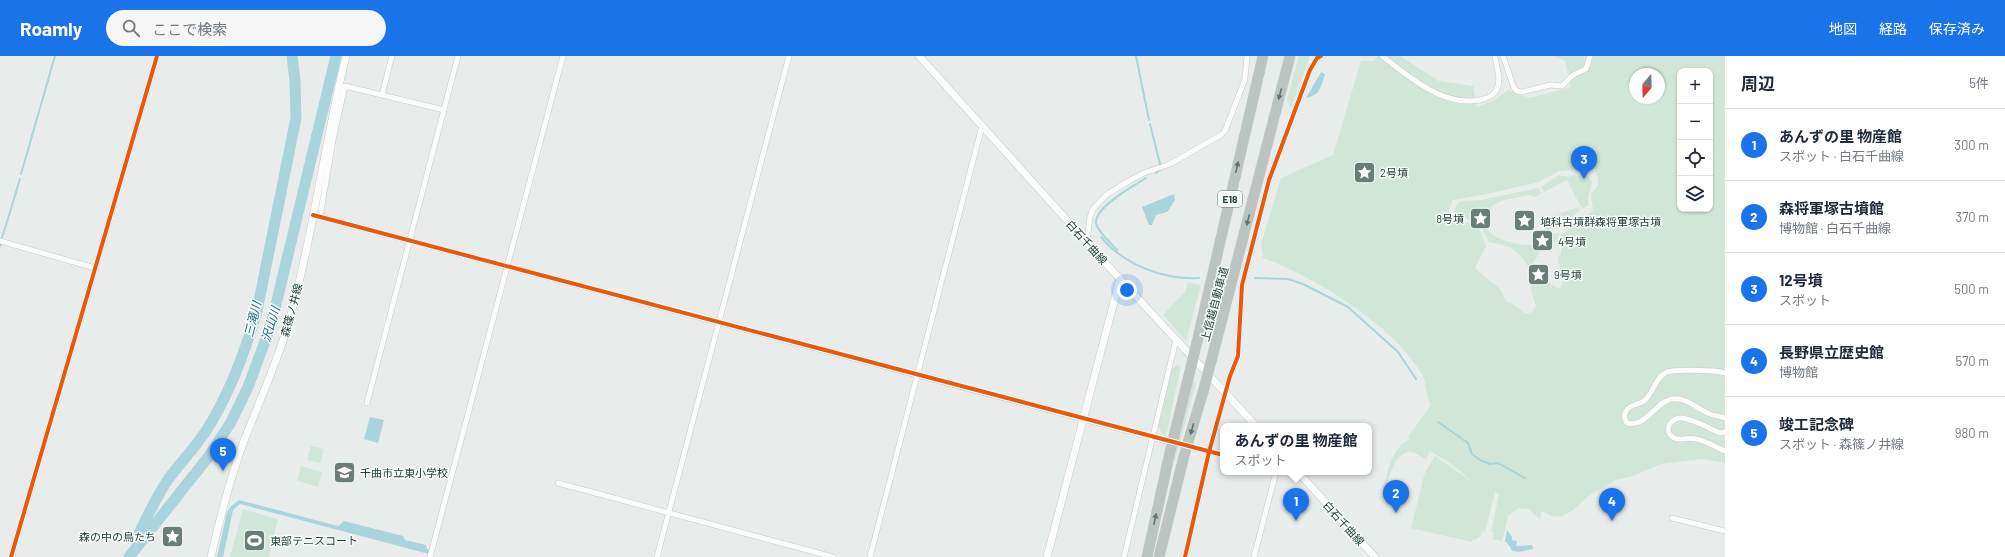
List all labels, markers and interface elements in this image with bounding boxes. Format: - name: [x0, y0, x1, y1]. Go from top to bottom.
- search box: [106, 10, 386, 46]
- text: Roamly: [20, 17, 82, 40]
- icon: search: [120, 17, 142, 39]
- text: ここで検索: [152, 20, 227, 38]
- text: 地図: [1829, 20, 1857, 37]
- text: 経路: [1879, 20, 1907, 37]
- text: 保存済み: [1929, 20, 1985, 37]
- north arrow: [1629, 68, 1665, 104]
- map controls: [1677, 68, 1713, 212]
- button: +: [1677, 68, 1713, 104]
- text: 周辺: [1741, 73, 1775, 93]
- text: 5件: [1969, 75, 1989, 91]
- one-way arrow: [1277, 88, 1283, 100]
- button: −: [1677, 104, 1713, 140]
- text: あんずの里 物産館: [1779, 127, 1902, 145]
- text: 1: [1752, 137, 1756, 153]
- text: 300 m: [1954, 137, 1989, 153]
- button: locate: [1677, 140, 1713, 176]
- pin: 3: [1571, 146, 1597, 179]
- text: スポット · 白石千曲線: [1779, 148, 1904, 164]
- place icon: 2号墳: [1351, 159, 1377, 185]
- one-way arrow: [1235, 161, 1241, 173]
- place label: 2号墳: [1380, 166, 1408, 179]
- button: layers: [1677, 176, 1713, 212]
- road number: E18: [1218, 191, 1242, 207]
- text: 森将軍塚古墳館: [1779, 199, 1884, 217]
- place icon: 8号墳: [1467, 205, 1493, 231]
- place icon: 埴科古墳群森将軍塚古墳: [1511, 208, 1537, 234]
- text: 2: [1750, 209, 1758, 225]
- text: 370 m: [1955, 209, 1989, 225]
- place label: 8号墳: [1436, 212, 1464, 225]
- one-way arrow: [1245, 214, 1251, 226]
- place label: 埴科古墳群森将軍塚古墳: [1540, 215, 1661, 228]
- street label: 白石千曲線: [1064, 217, 1110, 267]
- text: 博物館 · 白石千曲線: [1779, 220, 1891, 236]
- place icon: 4号墳: [1530, 228, 1556, 254]
- place label: 4号墳: [1558, 235, 1586, 248]
- place icon: 9号墳: [1525, 261, 1551, 287]
- street label: 上信越自動車道: [1198, 265, 1230, 343]
- place label: 9号墳: [1554, 268, 1582, 281]
- text: 12号墳: [1779, 271, 1823, 289]
- your location: [1117, 280, 1137, 300]
- text: 3: [1750, 281, 1758, 297]
- text: 500 m: [1954, 281, 1989, 297]
- street label: 森篠ノ井線: [278, 282, 304, 338]
- text: スポット: [1779, 292, 1831, 308]
- water label: 三滝川: [241, 298, 264, 338]
- water label: 沢山川: [258, 303, 283, 343]
- text: 長野県立歴史館: [1779, 343, 1884, 361]
- text: 4: [1750, 353, 1758, 369]
- text: 570 m: [1955, 353, 1989, 369]
- text: 博物館: [1779, 364, 1818, 380]
- text: 竣工記念碑: [1779, 415, 1854, 433]
- one-way arrow: [1189, 423, 1195, 435]
- popup: [1220, 423, 1372, 475]
- text: 5: [1750, 425, 1758, 441]
- text: 980 m: [1955, 425, 1989, 441]
- text: あんずの里 物産館: [1234, 431, 1358, 449]
- text: スポット · 森篠ノ井線: [1779, 436, 1904, 452]
- pin: 5: [210, 438, 236, 471]
- text: スポット: [1234, 452, 1287, 468]
- school or university icon: 千曲市立東小学校: [332, 459, 358, 485]
- place label: 千曲市立東小学校: [360, 466, 448, 479]
- pin: 2: [1383, 480, 1409, 513]
- pin: 1: [1283, 488, 1309, 521]
- pin: 4: [1599, 488, 1625, 521]
- street label: 白石千曲線: [1321, 498, 1367, 548]
- one-way arrow: [1153, 513, 1159, 525]
- place icon: 森の中の鳥たち: [159, 523, 185, 549]
- sports icon: 東部テニスコート: [241, 527, 267, 553]
- place label: 森の中の鳥たち: [79, 530, 156, 543]
- place label: 東部テニスコート: [270, 534, 358, 547]

